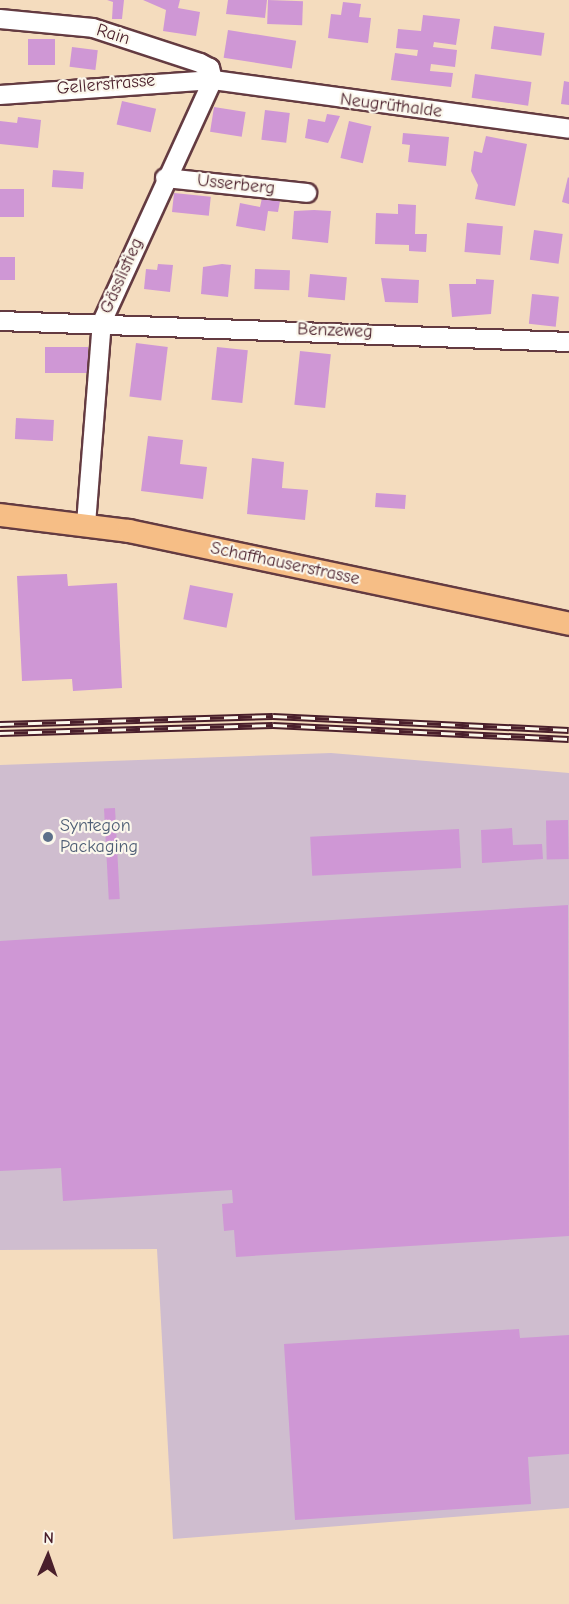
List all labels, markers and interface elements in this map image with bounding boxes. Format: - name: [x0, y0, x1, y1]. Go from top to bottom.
- street label: Rain: [94, 20, 132, 50]
- street label: Gellerstrasse: [56, 70, 156, 100]
- street label: Neugrüthalde: [339, 89, 443, 123]
- street label: Usserberg: [196, 170, 276, 200]
- street label: Gässlistieg: [96, 235, 148, 317]
- street label: Benzeweg: [297, 319, 373, 343]
- street label: Schaffhauserstrasse: [208, 538, 362, 590]
- place label: Syntegon Packaging: [60, 816, 138, 858]
- marker: Syntegon Packaging: [41, 830, 55, 844]
- north arrow: [18, 1526, 78, 1586]
- text: N: [43, 1529, 54, 1547]

